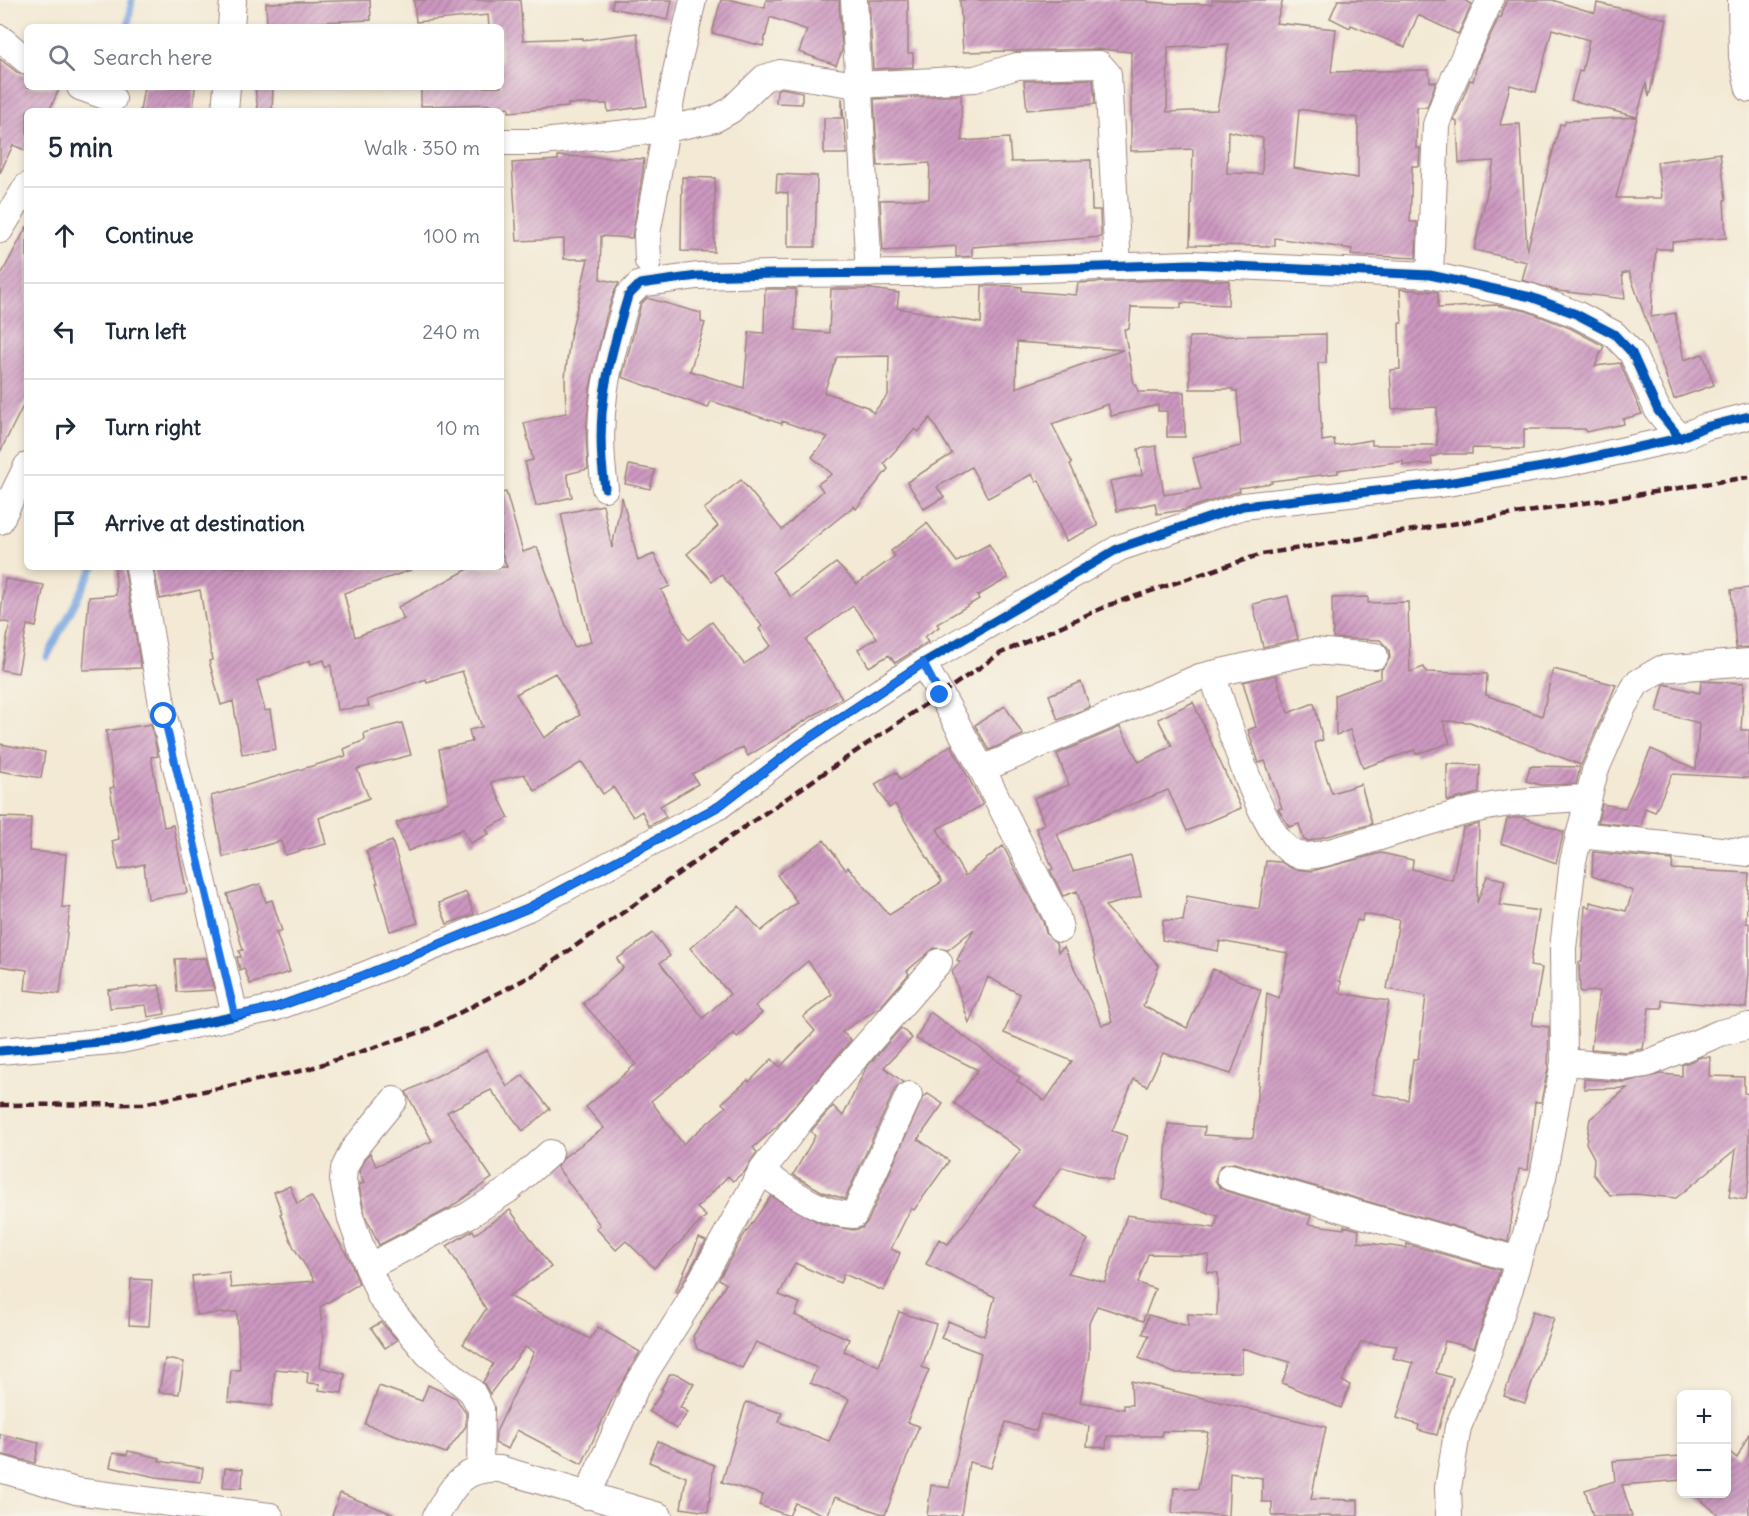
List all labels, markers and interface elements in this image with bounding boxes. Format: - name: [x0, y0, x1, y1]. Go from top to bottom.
- search box: [24, 24, 504, 90]
- icon: search: [45, 41, 78, 74]
- text: Search here: [93, 43, 212, 71]
- text: 5 min: [48, 131, 113, 164]
- text: Walk · 350 m: [364, 135, 480, 160]
- icon: ahead: [48, 219, 81, 252]
- text: Continue: [105, 221, 194, 249]
- text: 100 m: [423, 223, 480, 248]
- icon: left: [48, 315, 81, 348]
- text: Turn left: [105, 317, 186, 345]
- text: 240 m: [422, 319, 480, 344]
- icon: right: [48, 411, 81, 444]
- text: Turn right: [105, 413, 201, 441]
- text: 10 m: [437, 415, 480, 440]
- icon: arrive: [48, 507, 81, 540]
- text: Arrive at destination: [105, 509, 305, 537]
- route end: [926, 681, 952, 707]
- route start: [150, 702, 176, 728]
- map controls: [1677, 1390, 1731, 1498]
- button: +: [1677, 1390, 1731, 1444]
- button: −: [1677, 1444, 1731, 1498]

